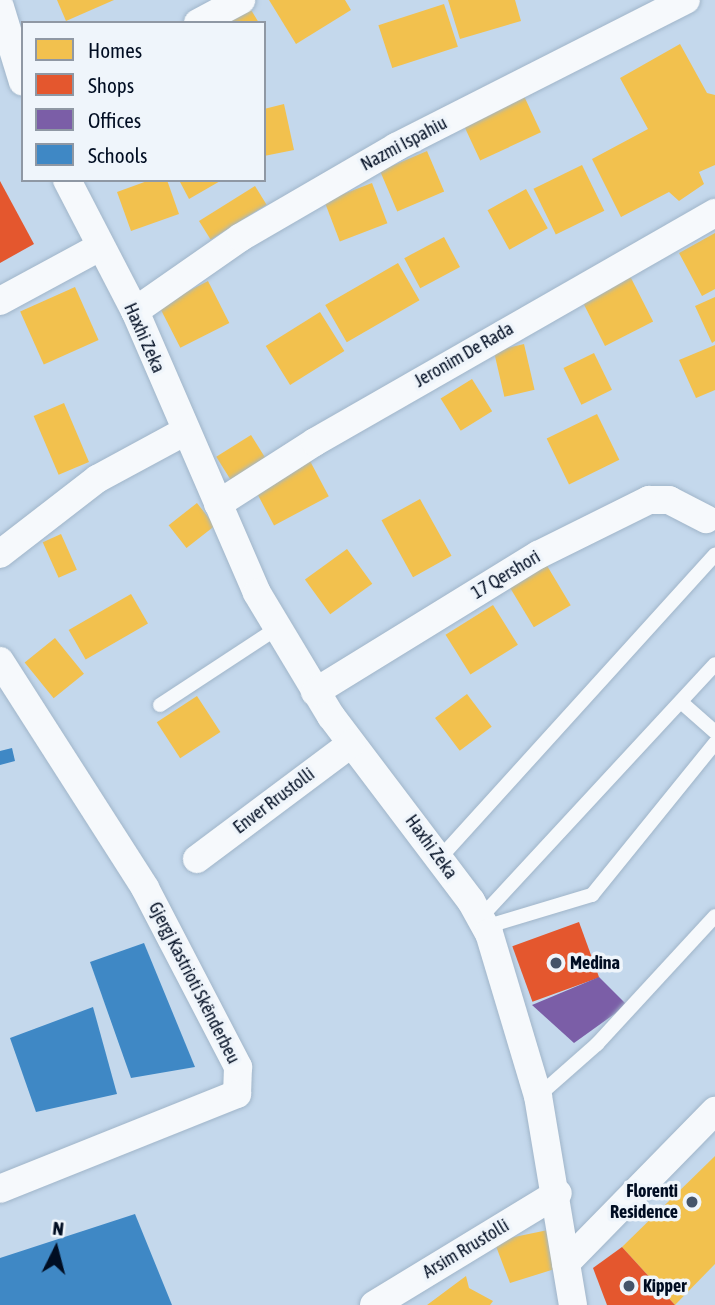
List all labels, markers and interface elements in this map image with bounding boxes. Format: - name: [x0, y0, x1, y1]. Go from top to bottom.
- legend: [21, 21, 266, 182]
- text: Homes: [88, 38, 142, 62]
- text: Shops: [88, 73, 134, 97]
- text: Offices: [88, 108, 141, 132]
- street label: Nazmi Ispahiu: [357, 112, 451, 176]
- text: Schools: [88, 143, 148, 167]
- street label: Haxhi Zeka: [119, 300, 169, 376]
- street label: Jeronim De Rada: [411, 318, 517, 392]
- street label: 17 Qershori: [468, 546, 544, 604]
- street label: Enver Rrustolli: [229, 763, 319, 839]
- street label: Haxhi Zeka: [401, 811, 461, 883]
- street label: Gjergj Kastrioti Skënderbeu: [144, 899, 244, 1067]
- place label: Medina: [570, 952, 620, 974]
- marker: Medina: [548, 955, 564, 971]
- place label: Florenti Residence: [610, 1181, 678, 1224]
- marker: Florenti Residence: [684, 1194, 700, 1210]
- north arrow: [21, 1214, 91, 1284]
- street label: Arsim Rrustolli: [419, 1215, 513, 1283]
- text: N: [51, 1217, 65, 1240]
- place label: Kipper: [643, 1275, 687, 1297]
- marker: Kipper: [621, 1278, 637, 1294]

